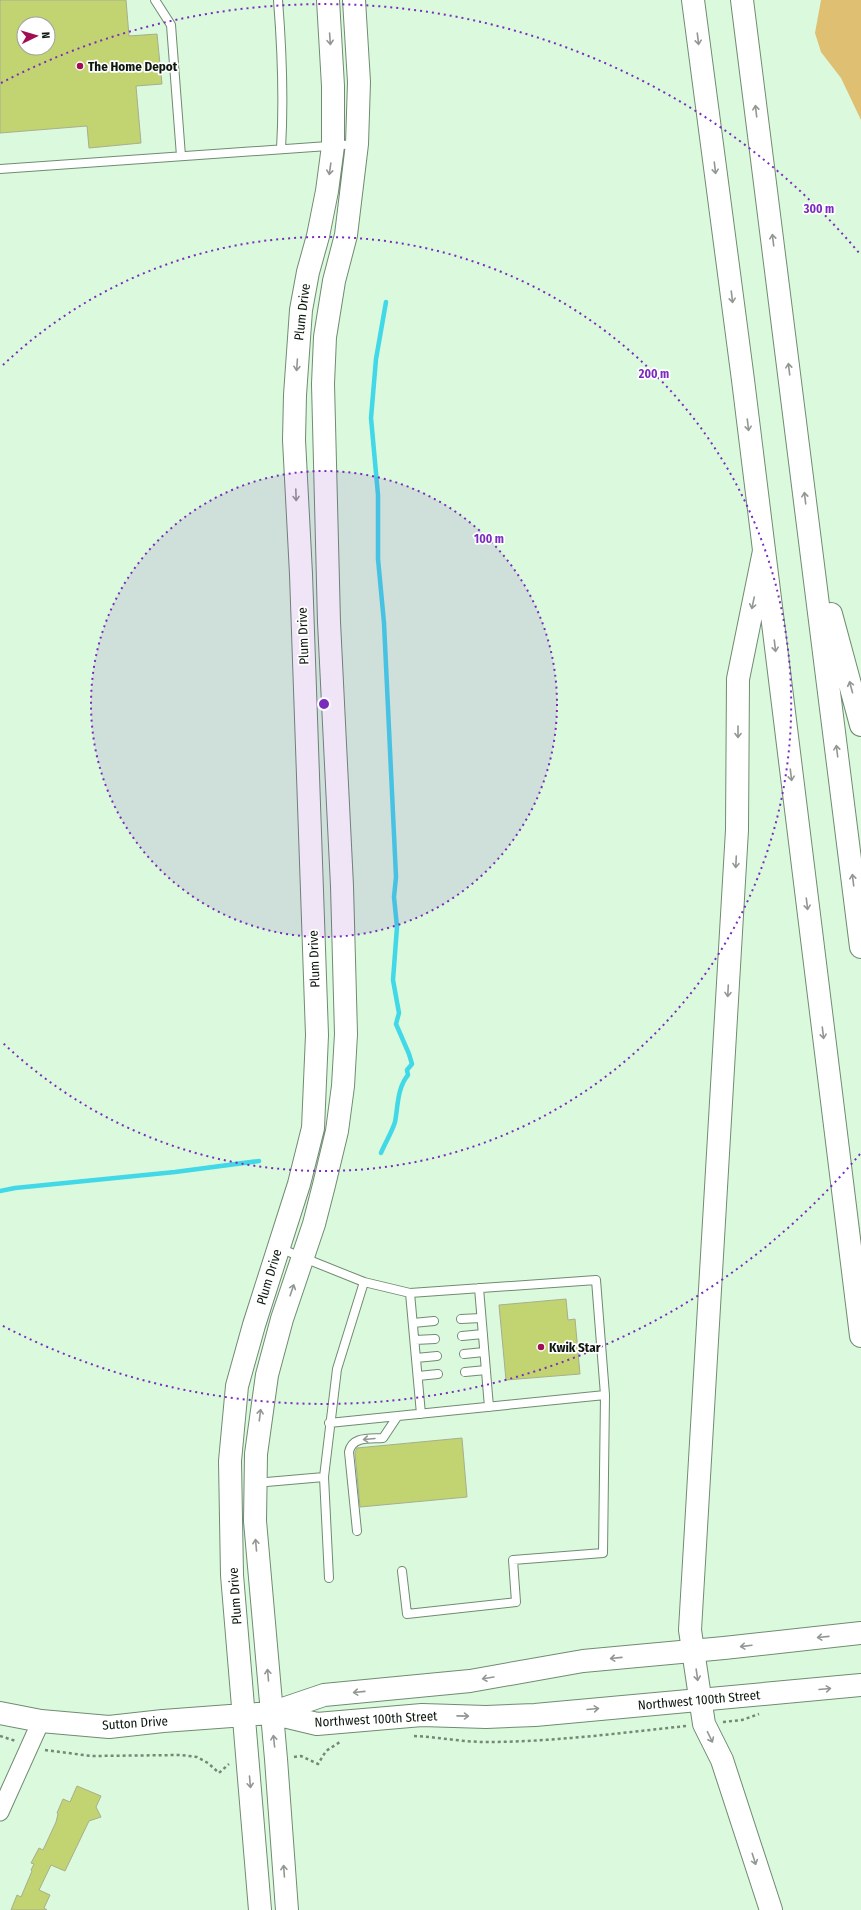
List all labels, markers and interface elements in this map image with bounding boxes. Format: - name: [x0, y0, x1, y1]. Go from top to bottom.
- north arrow: [16, 16, 56, 56]
- text: N: [39, 31, 52, 39]
- one-way arrow: [327, 32, 334, 45]
- one-way arrow: [694, 32, 702, 45]
- place label: The Home Depot: [88, 59, 178, 74]
- marker: The Home Depot: [75, 61, 85, 71]
- one-way arrow: [753, 105, 760, 118]
- one-way arrow: [711, 161, 719, 174]
- one-way arrow: [326, 162, 334, 175]
- text: 300 m: [803, 202, 834, 216]
- one-way arrow: [769, 234, 777, 247]
- street label: Plum Drive: [291, 283, 313, 341]
- one-way arrow: [728, 290, 736, 303]
- one-way arrow: [293, 358, 300, 371]
- one-way arrow: [785, 363, 793, 376]
- text: 200 m: [638, 367, 669, 381]
- one-way arrow: [744, 419, 752, 432]
- one-way arrow: [292, 488, 300, 501]
- one-way arrow: [801, 492, 809, 505]
- text: 100 m: [474, 532, 504, 546]
- one-way arrow: [749, 596, 757, 609]
- street label: Plum Drive: [295, 607, 311, 665]
- one-way arrow: [772, 639, 779, 652]
- one-way arrow: [847, 681, 854, 694]
- centre of rings: [317, 697, 331, 711]
- one-way arrow: [734, 725, 742, 738]
- one-way arrow: [833, 745, 840, 758]
- one-way arrow: [788, 768, 795, 781]
- one-way arrow: [732, 855, 739, 868]
- one-way arrow: [849, 874, 857, 887]
- one-way arrow: [804, 897, 811, 910]
- street label: Plum Drive: [306, 930, 322, 988]
- one-way arrow: [724, 984, 732, 997]
- one-way arrow: [820, 1026, 827, 1039]
- street label: Plum Drive: [253, 1247, 285, 1307]
- one-way arrow: [288, 1284, 296, 1296]
- place label: Kwik Star: [549, 1340, 601, 1355]
- marker: Kwik Star: [536, 1342, 546, 1352]
- one-way arrow: [257, 1409, 264, 1422]
- one-way arrow: [363, 1435, 376, 1443]
- one-way arrow: [253, 1539, 260, 1552]
- street label: Plum Drive: [226, 1567, 244, 1625]
- one-way arrow: [817, 1633, 830, 1640]
- one-way arrow: [740, 1642, 753, 1649]
- one-way arrow: [610, 1654, 623, 1662]
- one-way arrow: [693, 1668, 701, 1681]
- one-way arrow: [264, 1669, 271, 1682]
- one-way arrow: [482, 1674, 495, 1682]
- one-way arrow: [818, 1685, 831, 1692]
- street label: Northwest 100th Street: [637, 1687, 762, 1713]
- one-way arrow: [353, 1688, 366, 1695]
- one-way arrow: [586, 1706, 599, 1713]
- street label: Northwest 100th Street: [314, 1708, 439, 1730]
- one-way arrow: [456, 1712, 469, 1720]
- street label: Sutton Drive: [102, 1713, 168, 1733]
- one-way arrow: [707, 1731, 715, 1743]
- one-way arrow: [271, 1735, 278, 1748]
- one-way arrow: [246, 1775, 253, 1788]
- one-way arrow: [751, 1852, 758, 1865]
- one-way arrow: [281, 1865, 288, 1878]

